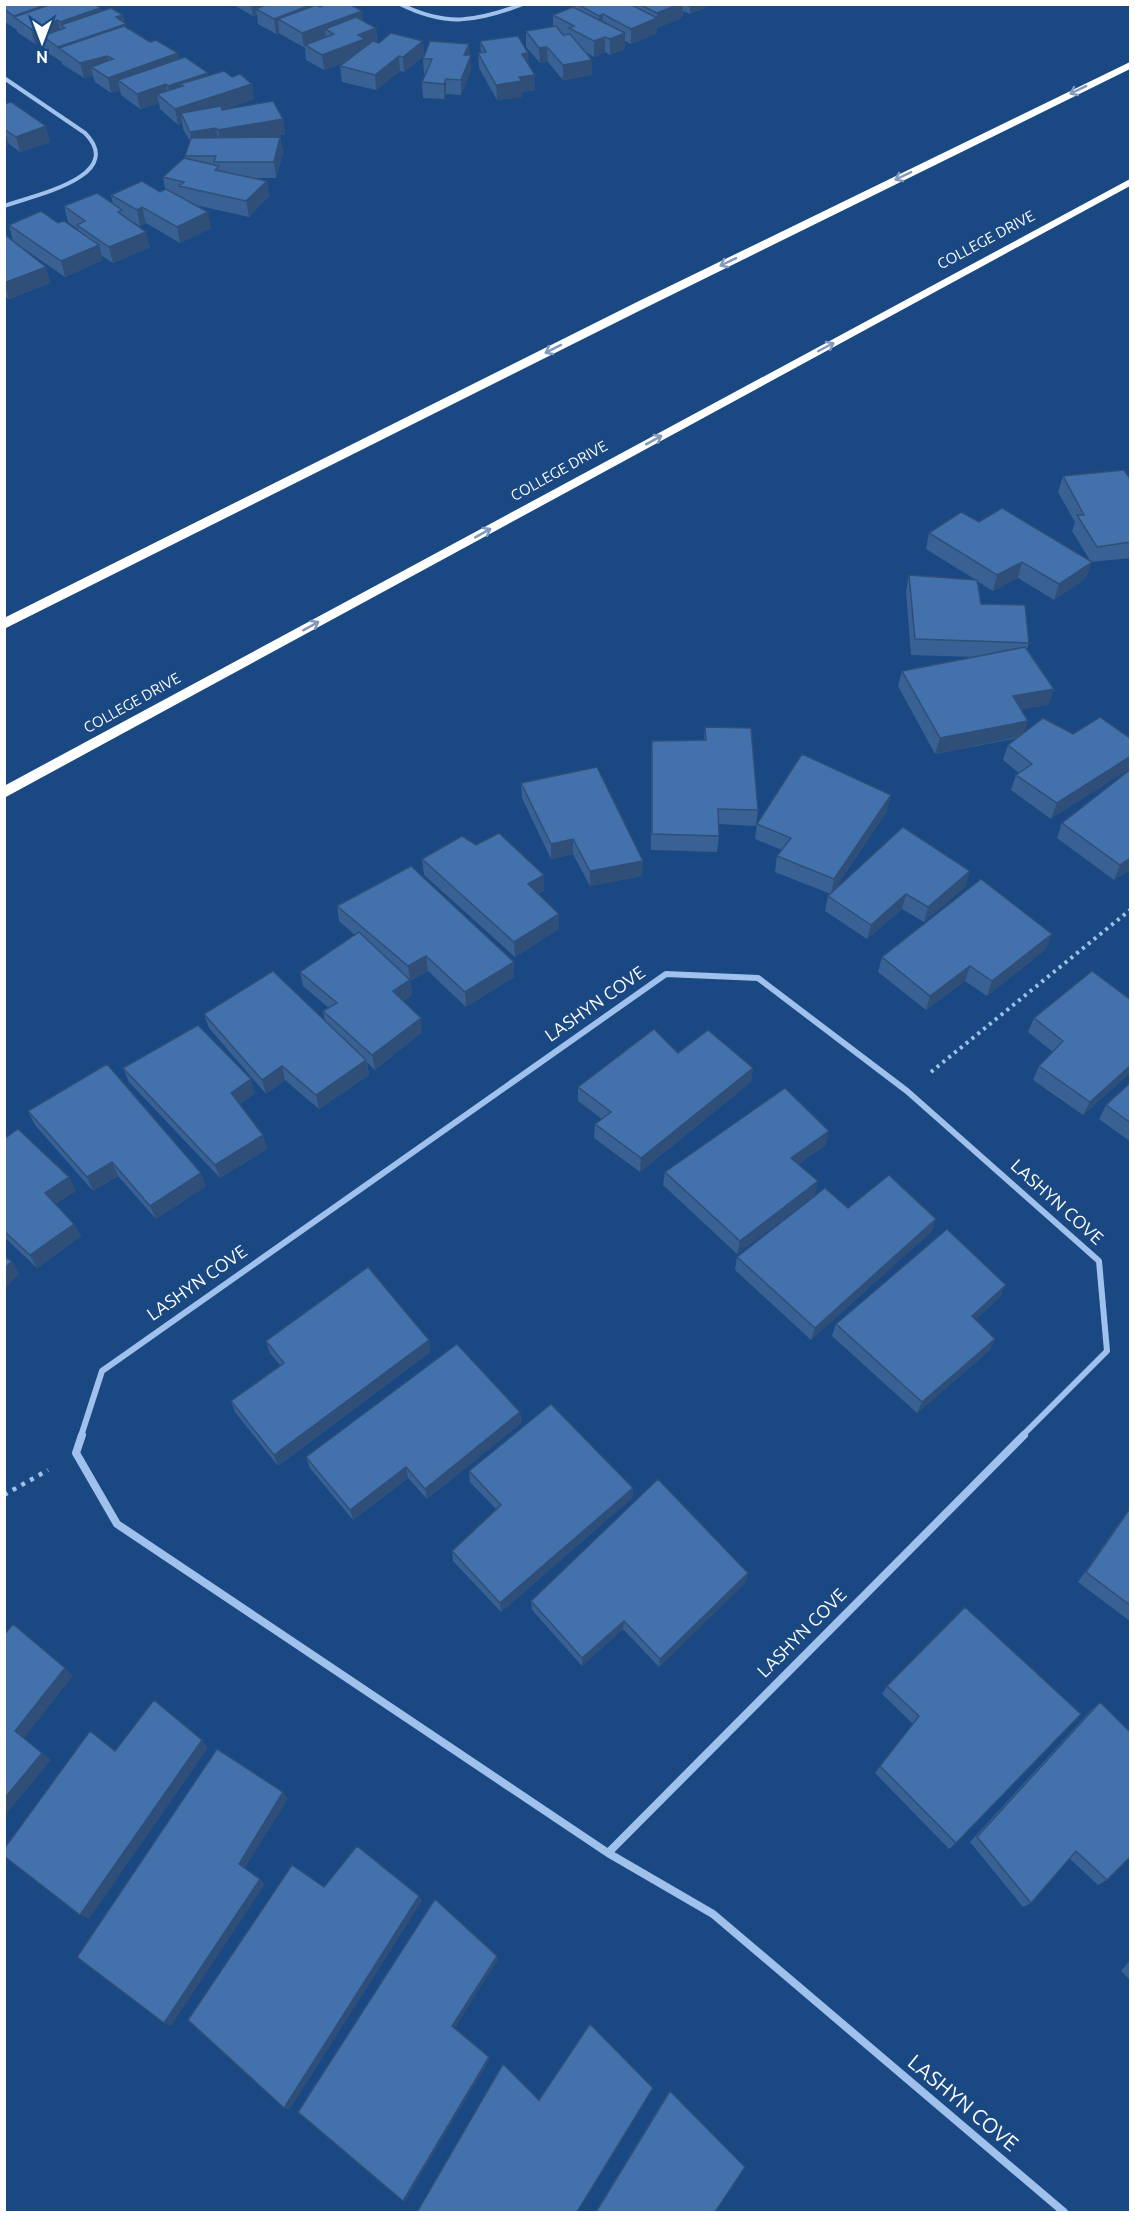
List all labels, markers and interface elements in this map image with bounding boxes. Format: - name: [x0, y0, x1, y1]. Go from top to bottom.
- north arrow: [12, 12, 72, 72]
- text: N: [36, 48, 48, 66]
- one-way arrow: [1069, 85, 1087, 97]
- one-way arrow: [894, 171, 912, 183]
- street label: COLLEGE DRIVE: [934, 207, 1037, 272]
- one-way arrow: [719, 257, 737, 269]
- one-way arrow: [816, 341, 834, 352]
- one-way arrow: [545, 344, 563, 355]
- one-way arrow: [645, 434, 662, 446]
- street label: COLLEGE DRIVE: [508, 437, 610, 504]
- one-way arrow: [474, 527, 491, 539]
- one-way arrow: [302, 620, 320, 631]
- street label: COLLEGE DRIVE: [81, 669, 183, 736]
- street label: LASHYN COVE: [541, 961, 648, 1045]
- street label: LASHYN COVE: [1007, 1155, 1108, 1248]
- street label: LASHYN COVE: [143, 1240, 250, 1324]
- street label: LASHYN COVE: [753, 1584, 850, 1681]
- street label: LASHYN COVE: [904, 2049, 1024, 2155]

